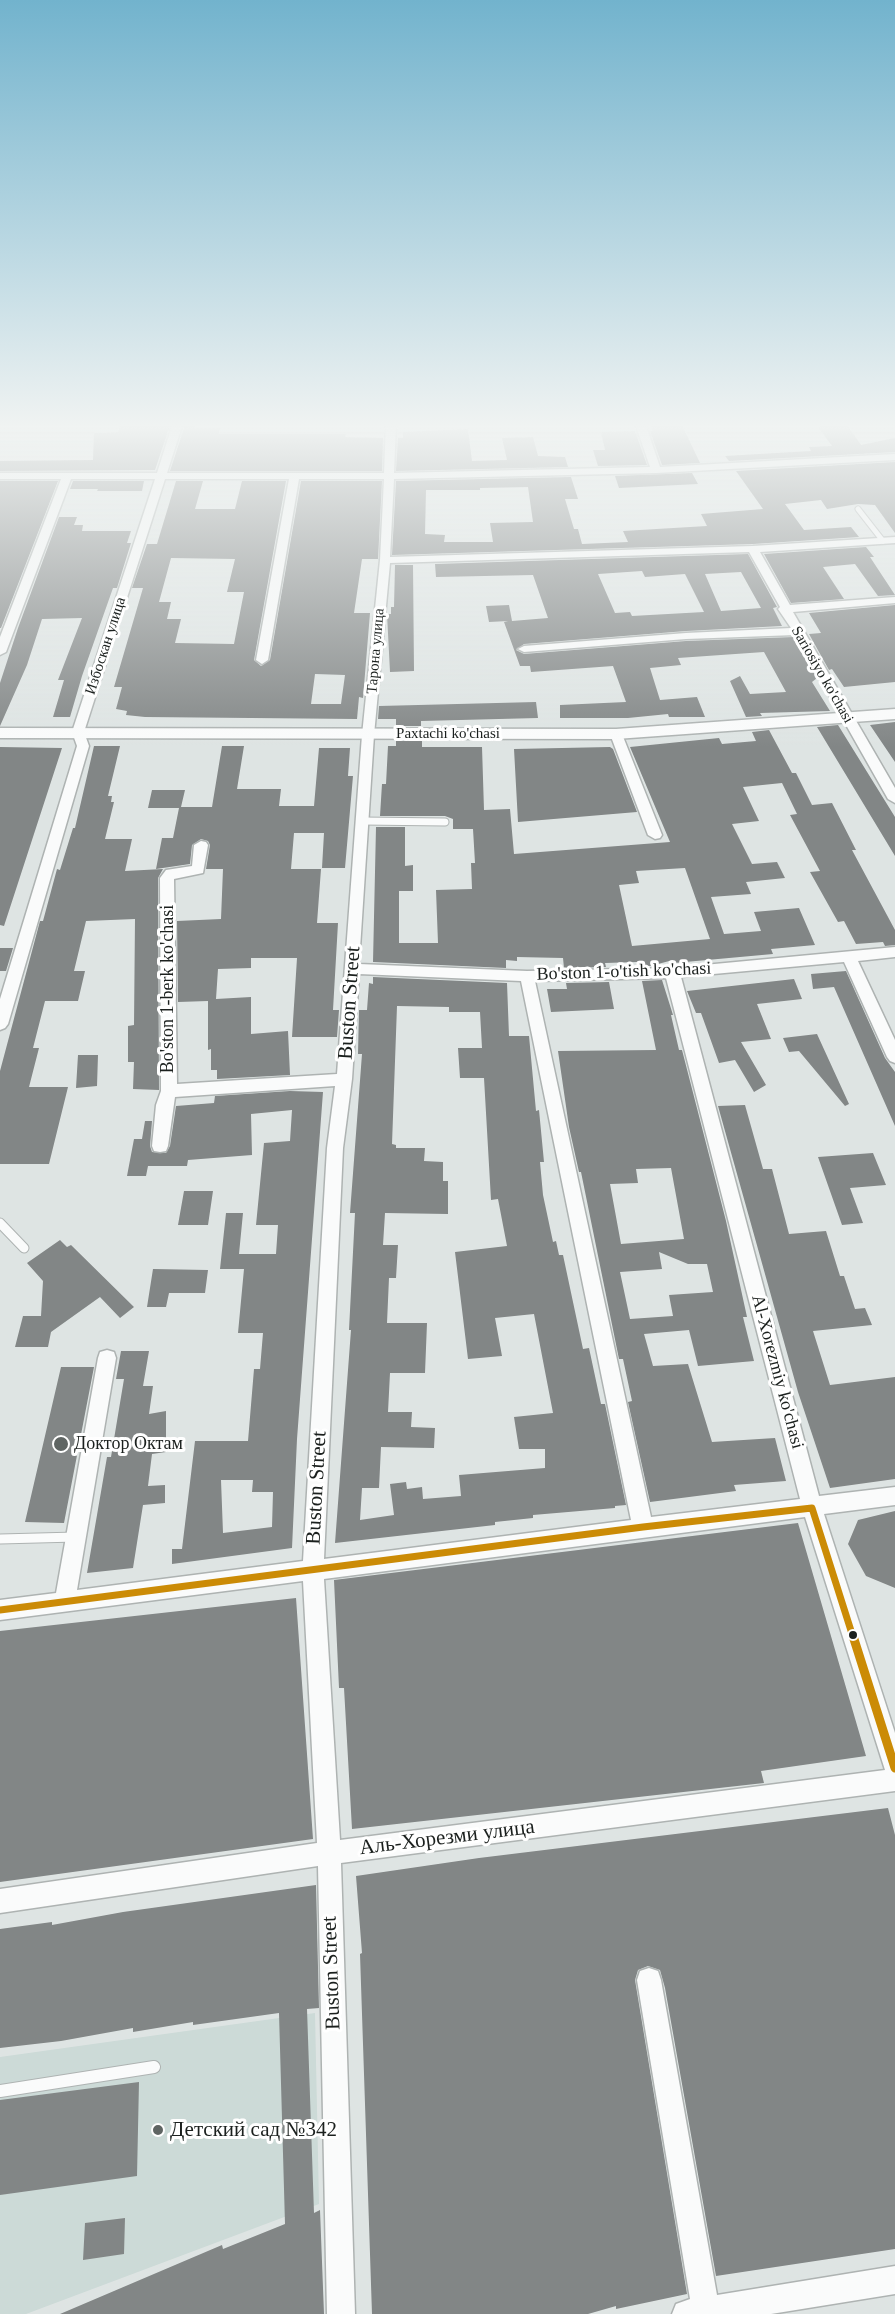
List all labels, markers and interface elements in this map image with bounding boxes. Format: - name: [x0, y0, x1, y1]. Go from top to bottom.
- street label: Избоскан улица: [82, 595, 130, 697]
- street label: Тарона улица: [363, 607, 389, 695]
- street label: Sariosiyo ko'chasi: [787, 623, 857, 727]
- street label: Paxtachi ko'chasi: [396, 725, 500, 743]
- street label: Bo'ston 1-berk ko'chasi: [157, 905, 179, 1073]
- street label: Buston Street: [333, 945, 367, 1061]
- street label: Bo'ston 1-o'tish ko'chasi: [536, 958, 712, 986]
- street label: Al-Xorezmiy ko'chasi: [746, 1293, 808, 1451]
- street label: Buston Street: [301, 1431, 333, 1545]
- place label: Доктор Октам: [74, 1433, 183, 1455]
- marker: Доктор Октам: [52, 1435, 70, 1453]
- unlabelled marker: [847, 1629, 859, 1641]
- street label: Аль-Хорезми улица: [358, 1815, 536, 1861]
- street label: Buston Street: [317, 1916, 347, 2030]
- place label: Детский сад №342: [170, 2117, 337, 2143]
- marker: Детский сад №342: [151, 2123, 165, 2137]

